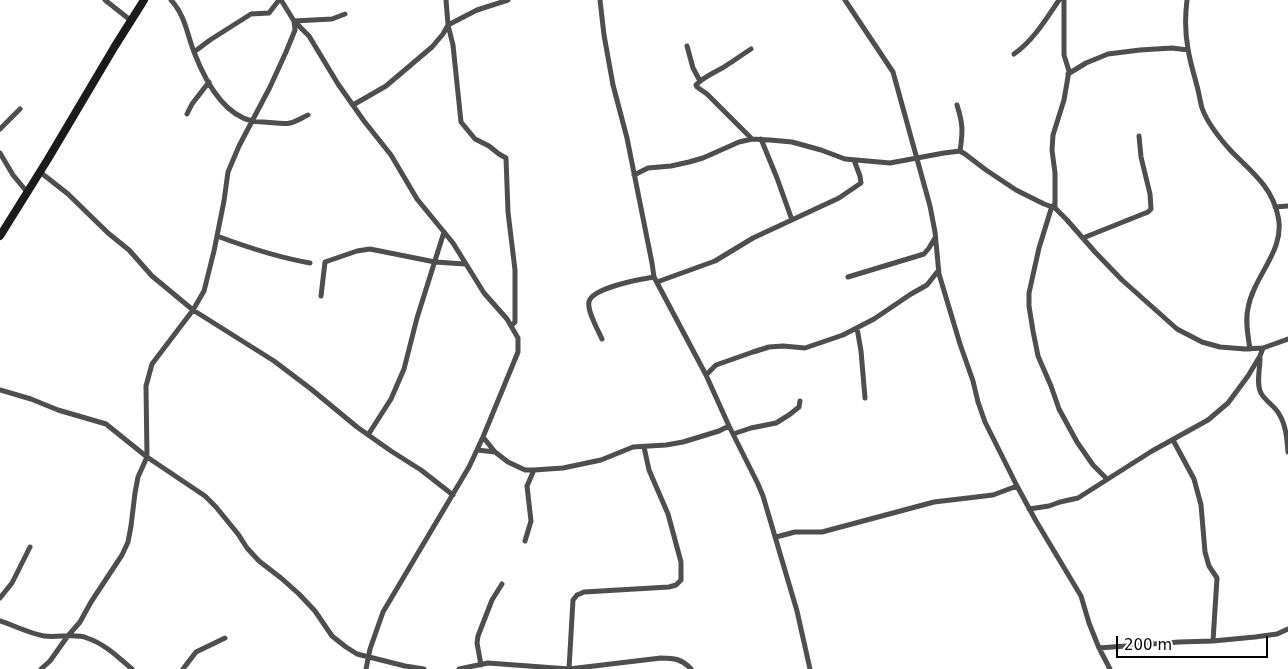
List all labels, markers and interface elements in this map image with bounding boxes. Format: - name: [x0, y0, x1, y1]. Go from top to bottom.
- scale bar: [1118, 626, 1270, 658]
- text: 200 m: [1124, 636, 1172, 654]

